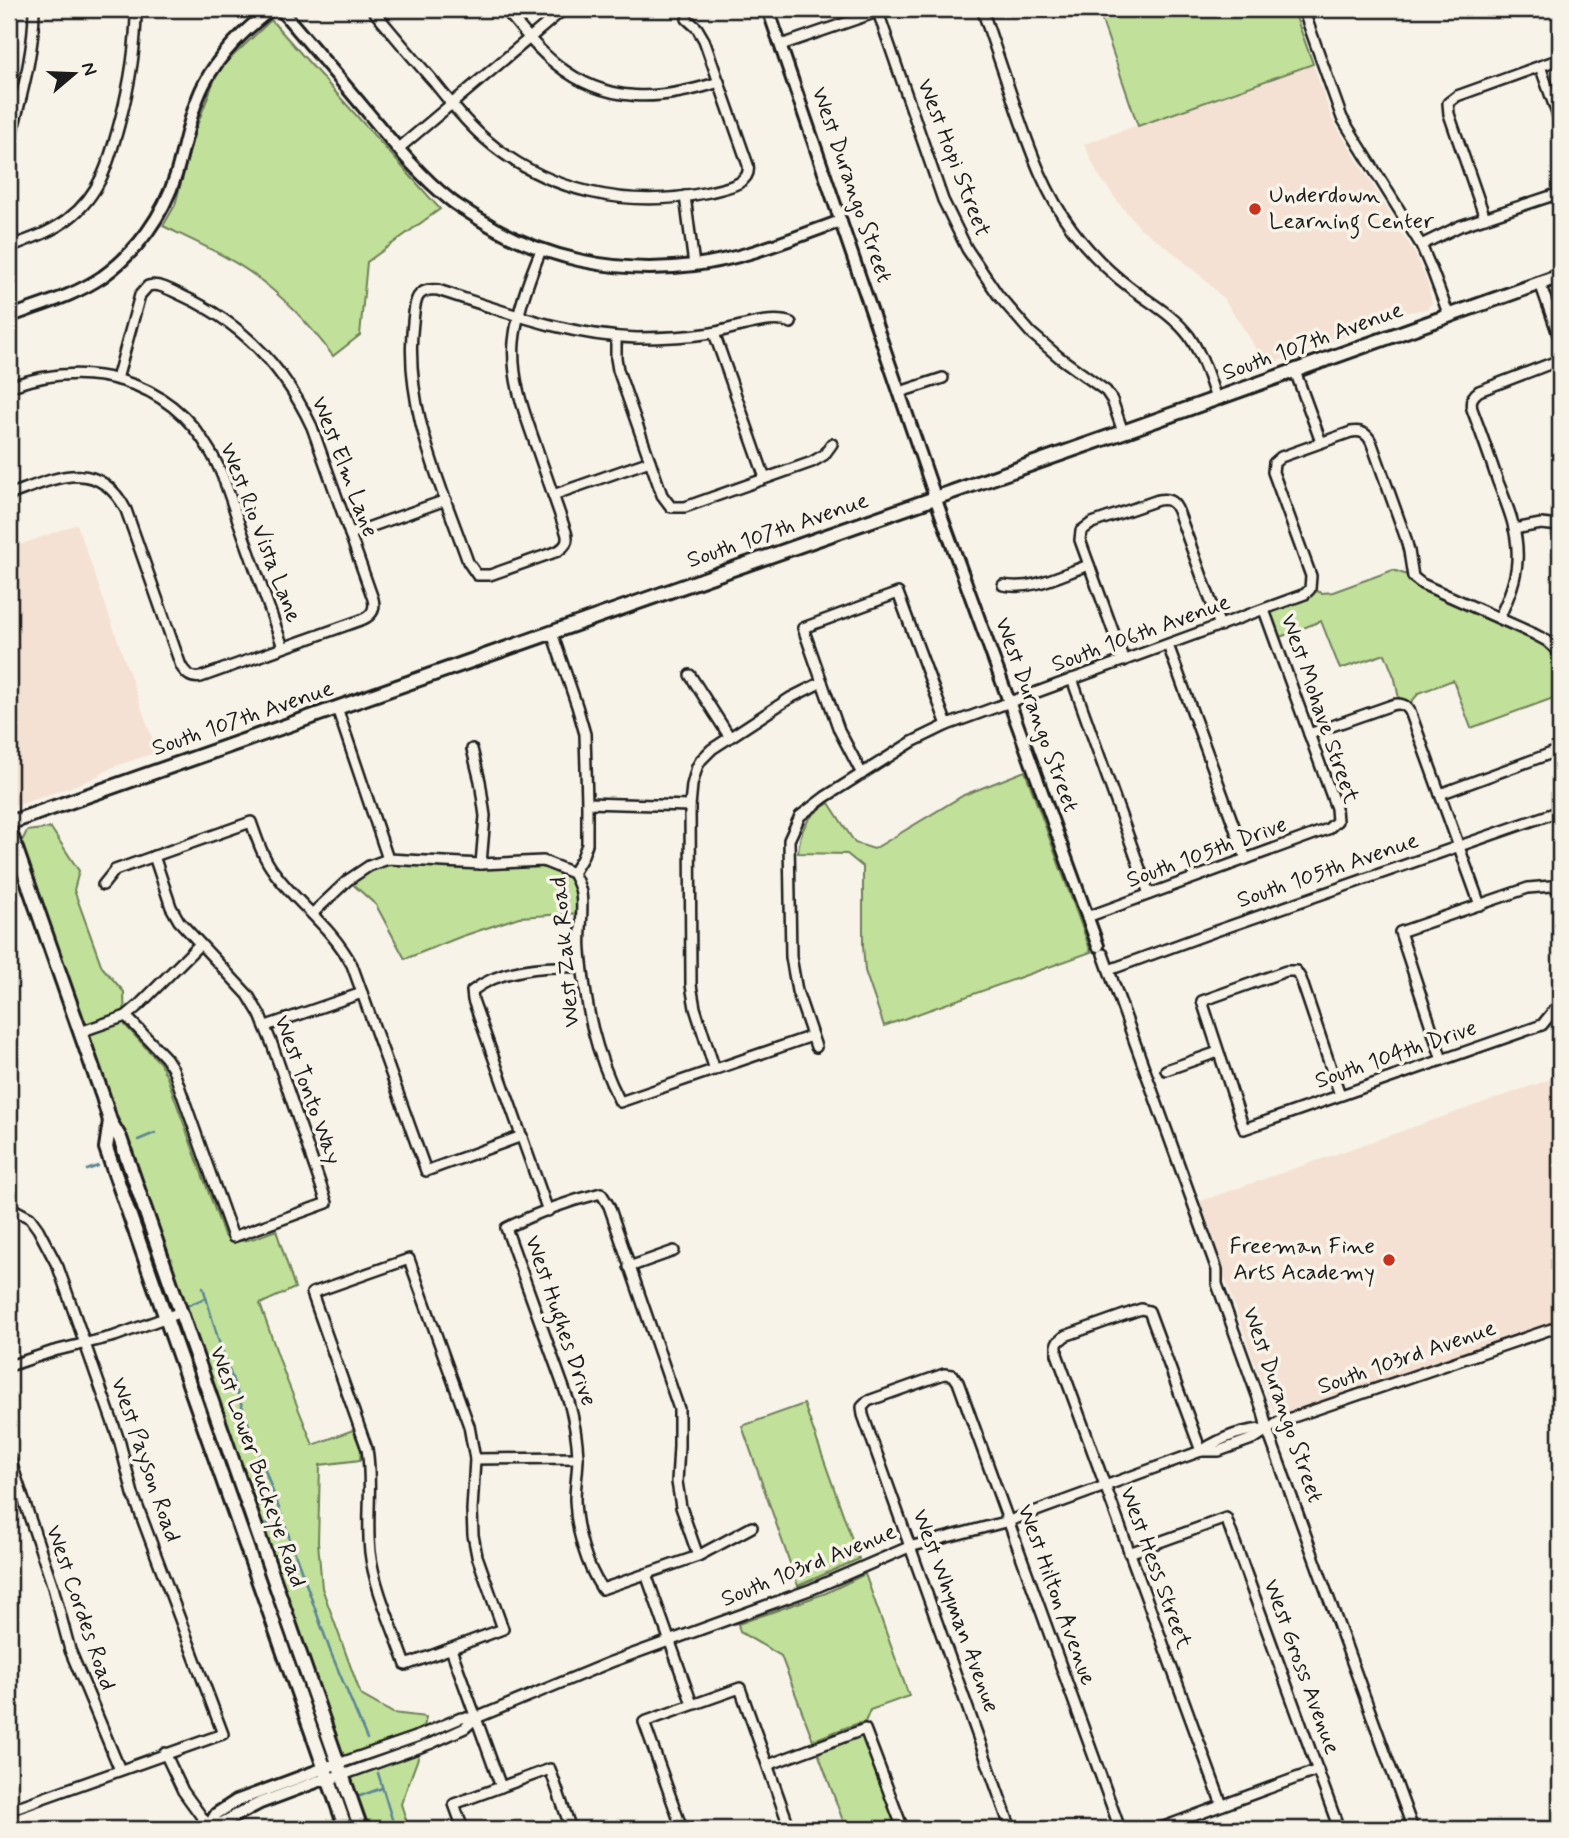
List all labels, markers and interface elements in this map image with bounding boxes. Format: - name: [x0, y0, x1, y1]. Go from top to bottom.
- north arrow: [38, 38, 108, 108]
- text: N: [75, 59, 103, 79]
- street label: West Hopi Street: [909, 75, 997, 241]
- street label: West Durango Street: [803, 83, 899, 287]
- place label: Underdown Learning Center: [1269, 181, 1434, 239]
- marker: Underdown Learning Center: [1247, 201, 1263, 217]
- street label: South 107th Avenue: [1219, 295, 1407, 389]
- street label: West Elm Lane: [303, 392, 385, 542]
- street label: West Rio Vista Lane: [212, 439, 308, 627]
- street label: South 107th Avenue: [683, 486, 873, 576]
- street label: South 106th Avenue: [1047, 588, 1235, 680]
- street label: West Mohave Street: [1272, 610, 1366, 808]
- street label: West Durango Street: [987, 613, 1085, 817]
- street label: South 107th Avenue: [148, 674, 338, 764]
- street label: South 105th Drive: [1123, 810, 1291, 896]
- street label: South 105th Avenue: [1233, 826, 1423, 916]
- street label: West Zak Road: [544, 875, 588, 1029]
- street label: West Tonto Way: [266, 1011, 348, 1169]
- street label: South 104th Drive: [1311, 1013, 1481, 1097]
- street label: West Hughes Drive: [515, 1232, 603, 1411]
- place label: Freeman Fine Arts Academy: [1230, 1232, 1375, 1288]
- marker: Freeman Fine Arts Academy: [1381, 1252, 1397, 1268]
- street label: West Durango Street: [1234, 1303, 1330, 1507]
- street label: South 103rd Avenue: [1314, 1313, 1500, 1403]
- street label: West Lower Buckeye Road: [202, 1342, 312, 1592]
- street label: West Payson Road: [103, 1374, 187, 1546]
- street label: West Hess Street: [1112, 1483, 1198, 1654]
- street label: West Hilton Avenue: [1009, 1500, 1103, 1690]
- street label: West Whyman Avenue: [904, 1505, 1006, 1717]
- street label: South 103rd Avenue: [717, 1517, 901, 1615]
- street label: West Cordes Road: [38, 1521, 122, 1695]
- street label: West Gross Avenue: [1255, 1575, 1347, 1759]

